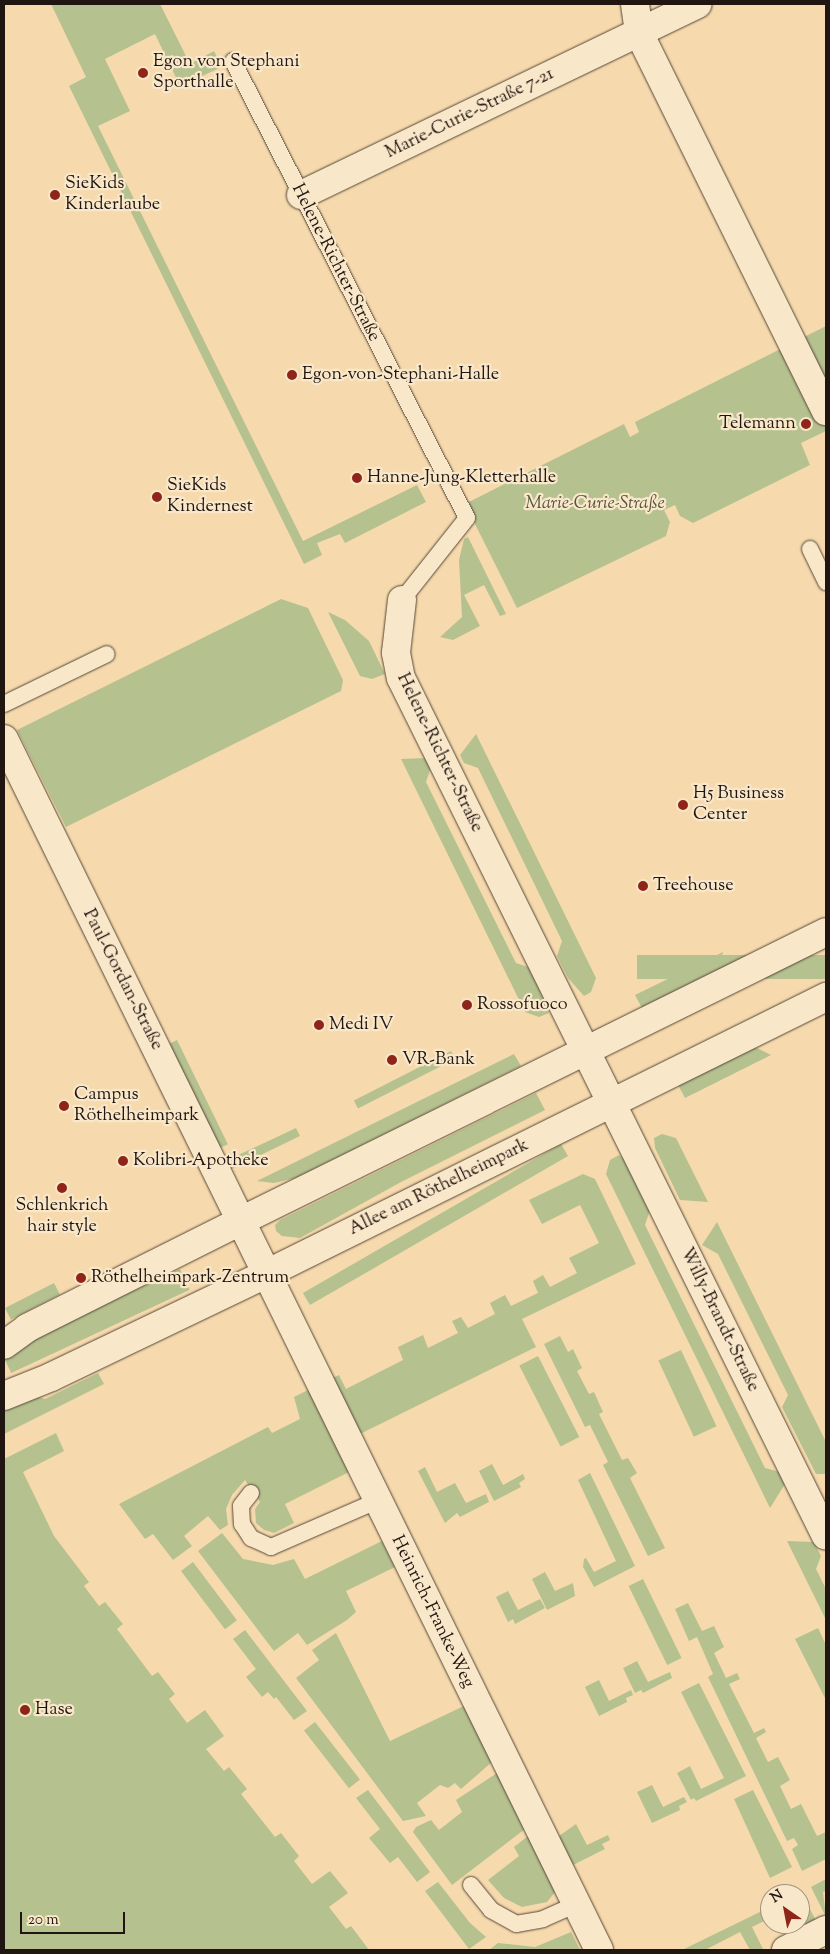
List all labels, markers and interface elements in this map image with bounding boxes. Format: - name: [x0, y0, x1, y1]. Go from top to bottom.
- place label: Egon von Stephani Sporthalle: [153, 52, 300, 94]
- street label: Marie-Curie-Straße 7-21: [382, 64, 558, 164]
- marker: Egon von Stephani Sporthalle: [137, 67, 149, 79]
- place label: SieKids Kinderlaube: [65, 174, 160, 216]
- street label: Helene-Richter-Straße: [286, 180, 384, 346]
- marker: SieKids Kinderlaube: [49, 189, 61, 201]
- place label: Egon-von-Stephani-Halle: [302, 364, 499, 386]
- marker: Egon-von-Stephani-Halle: [286, 369, 298, 381]
- place label: Telemann: [719, 413, 796, 435]
- marker: Telemann: [800, 418, 812, 430]
- place label: Hanne-Jung-Kletterhalle: [367, 467, 556, 489]
- marker: Hanne-Jung-Kletterhalle: [351, 472, 363, 484]
- place label: SieKids Kindernest: [167, 476, 253, 518]
- marker: SieKids Kindernest: [151, 491, 163, 503]
- park label: Marie-Curie-Straße: [525, 493, 665, 515]
- street label: Helene-Richter-Straße: [391, 670, 487, 836]
- place label: H5 Business Center: [693, 784, 784, 826]
- marker: H5 Business Center: [677, 799, 689, 811]
- place label: Treehouse: [653, 875, 734, 897]
- marker: Treehouse: [637, 880, 649, 892]
- street label: Paul-Gordan-Straße: [77, 906, 167, 1054]
- place label: Rossofuoco: [477, 994, 568, 1016]
- marker: Rossofuoco: [461, 999, 473, 1011]
- place label: Medi IV: [329, 1014, 393, 1036]
- marker: Medi IV: [313, 1019, 325, 1031]
- place label: VR-Bank: [402, 1049, 475, 1071]
- marker: VR-Bank: [386, 1054, 398, 1066]
- place label: Campus Röthelheimpark: [74, 1085, 199, 1128]
- marker: Campus Röthelheimpark: [58, 1100, 70, 1112]
- street label: Allee am Röthelheimpark: [346, 1135, 532, 1241]
- place label: Kolibri-Apotheke: [133, 1150, 269, 1172]
- marker: Kolibri-Apotheke: [117, 1155, 129, 1167]
- marker: Schlenkrich hair style: [56, 1182, 68, 1194]
- place label: Schlenkrich hair style: [15, 1196, 109, 1238]
- street label: Willy-Brandt-Straße: [675, 1244, 763, 1396]
- place label: Röthelheimpark-Zentrum: [91, 1267, 289, 1289]
- marker: Röthelheimpark-Zentrum: [75, 1272, 87, 1284]
- street label: Heinrich-Franke-Weg: [386, 1532, 478, 1692]
- place label: Hase: [35, 1699, 73, 1721]
- marker: Hase: [19, 1704, 31, 1716]
- north arrow: [760, 1884, 810, 1934]
- text: N: [767, 1886, 788, 1909]
- scale bar: [22, 1902, 128, 1934]
- text: 20 m: [28, 1910, 59, 1931]

